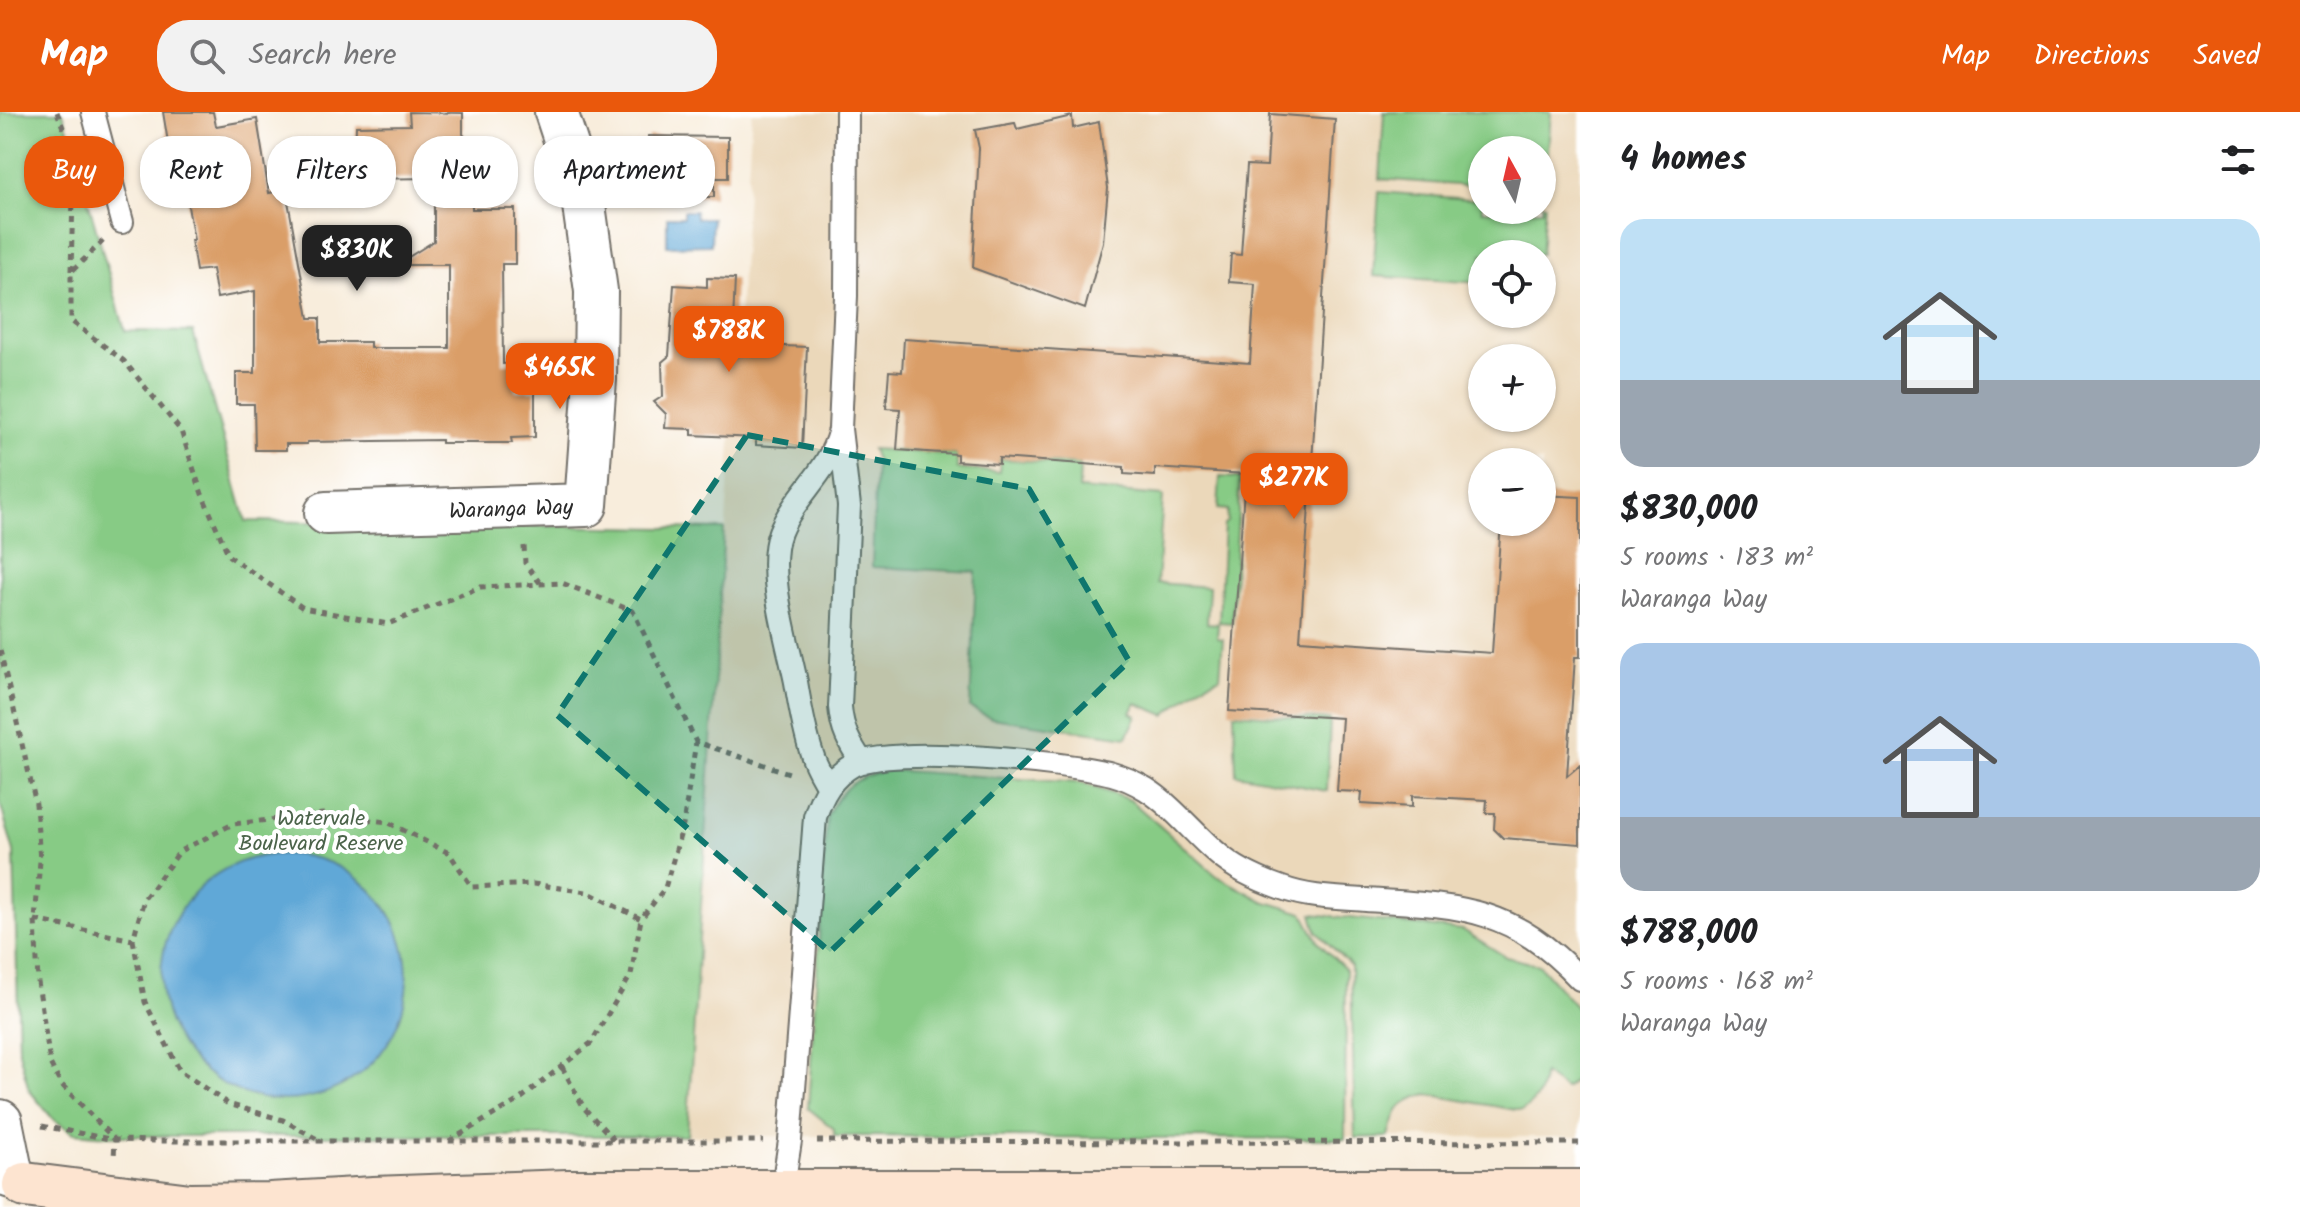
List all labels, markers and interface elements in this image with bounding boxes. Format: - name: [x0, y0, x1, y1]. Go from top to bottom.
- search box: [157, 20, 717, 92]
- text: Map: [40, 26, 109, 86]
- text: Search here: [249, 32, 396, 80]
- icon: search: [185, 34, 229, 78]
- text: Map: [1941, 34, 1990, 79]
- text: Directions: [2034, 34, 2150, 79]
- text: Saved: [2194, 34, 2260, 79]
- text: 4 homes: [1620, 133, 1747, 187]
- chip: Buy: [24, 136, 124, 208]
- chip: Rent: [140, 136, 251, 208]
- chip: Filters: [267, 136, 396, 208]
- chip: New: [412, 136, 518, 208]
- chip: Apartment: [534, 136, 715, 208]
- north arrow: [1468, 136, 1556, 224]
- map controls: [1468, 136, 1556, 536]
- icon: filters: [2216, 138, 2260, 182]
- pin: $830K: [301, 225, 413, 293]
- text: $830K: [320, 230, 394, 272]
- button: locate: [1468, 240, 1556, 328]
- icon: home: [1868, 271, 2012, 415]
- pin: $788K: [673, 306, 785, 374]
- text: $788K: [692, 311, 766, 353]
- pin: $465K: [504, 343, 616, 411]
- button: +: [1468, 344, 1556, 432]
- text: $465K: [524, 348, 596, 390]
- button: −: [1468, 448, 1556, 536]
- pin: $277K: [1238, 453, 1350, 521]
- text: $277K: [1259, 458, 1329, 500]
- text: $830,000: [1620, 483, 1757, 537]
- street label: Waranga Way: [448, 491, 574, 530]
- text: 5 rooms · 183 m²: [1620, 537, 1813, 579]
- text: Waranga Way: [1620, 579, 1767, 621]
- icon: home: [1868, 695, 2012, 839]
- park label: Watervale Boulevard Reserve: [238, 802, 404, 862]
- text: $788,000: [1620, 907, 1758, 961]
- text: 5 rooms · 168 m²: [1620, 961, 1813, 1003]
- text: Waranga Way: [1620, 1003, 1767, 1045]

